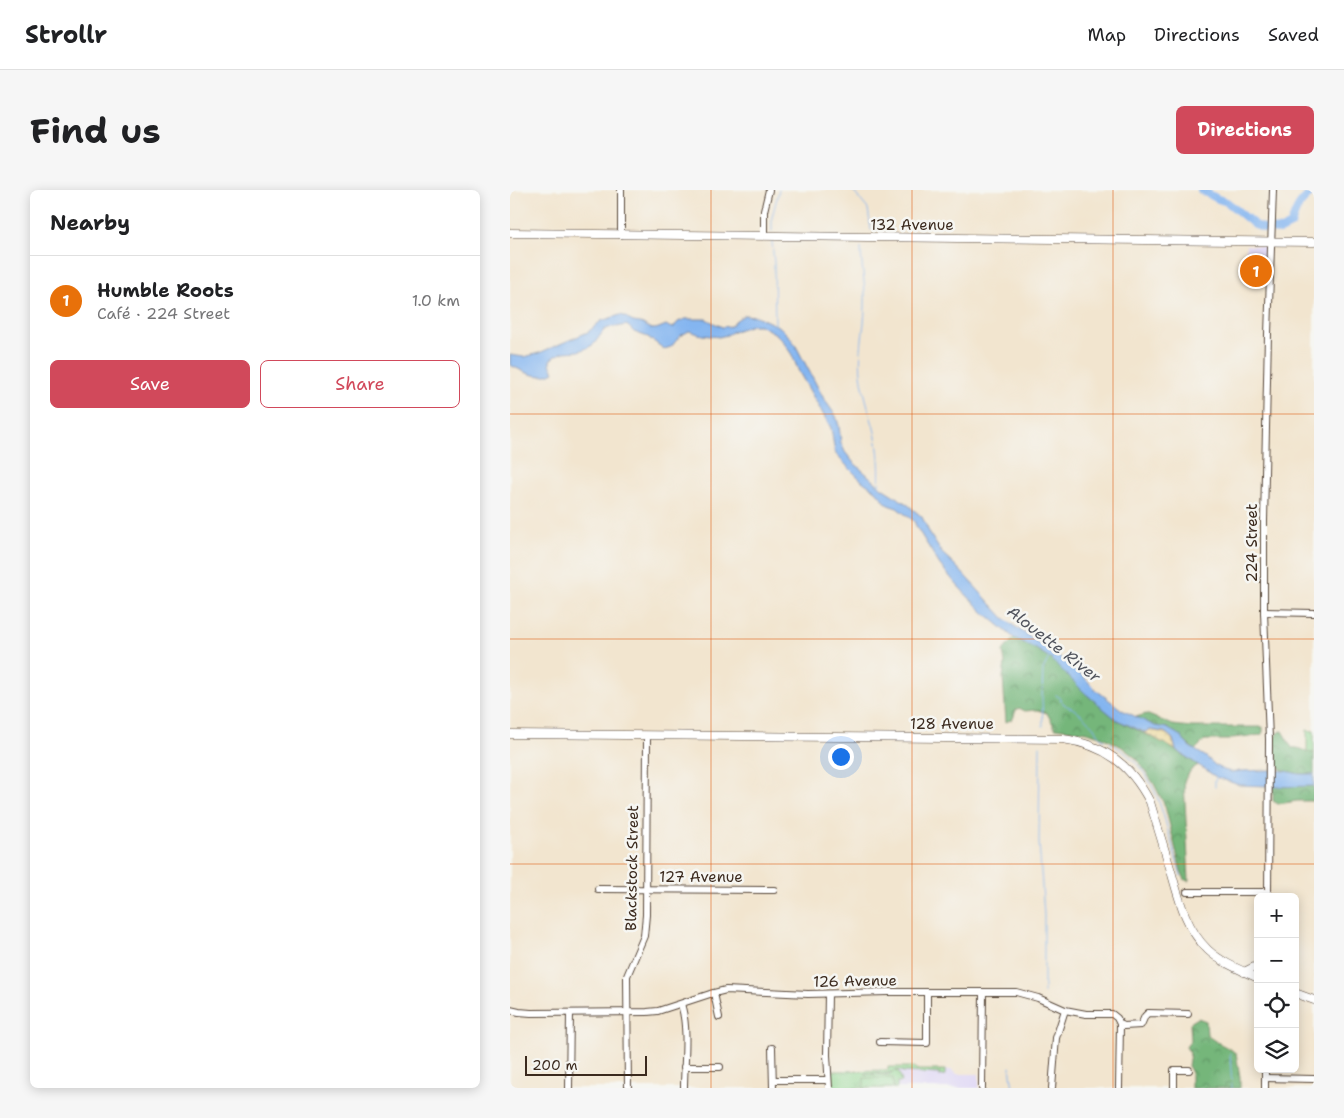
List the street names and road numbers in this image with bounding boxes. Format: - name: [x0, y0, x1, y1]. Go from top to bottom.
- street label: 132 Avenue: [870, 215, 954, 235]
- street label: 224 Street: [1242, 504, 1262, 583]
- street label: 128 Avenue: [910, 714, 994, 734]
- street label: Blackstock Street: [621, 805, 643, 931]
- street label: 127 Avenue: [659, 867, 743, 887]
- street label: 126 Avenue: [813, 970, 897, 992]

